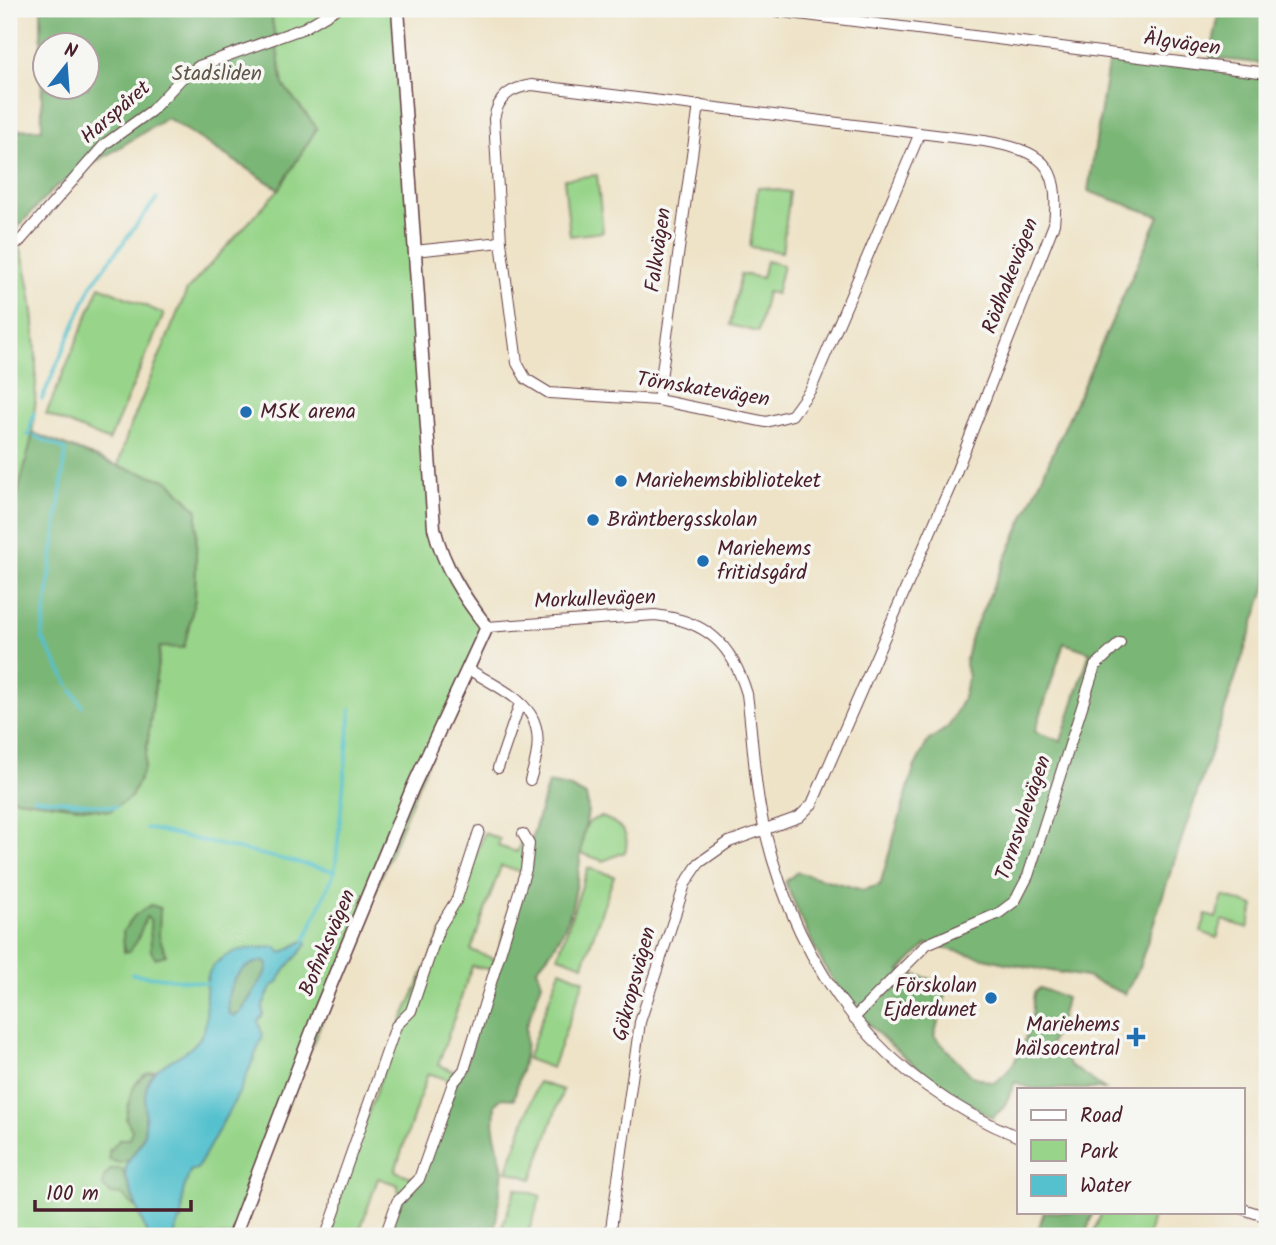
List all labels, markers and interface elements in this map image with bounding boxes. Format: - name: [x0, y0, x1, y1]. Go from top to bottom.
- street label: Älgvägen: [1141, 22, 1223, 66]
- north arrow: [32, 32, 102, 102]
- text: N: [60, 36, 81, 68]
- park label: Stadsliden: [172, 58, 262, 91]
- street label: Harspåret: [73, 72, 159, 153]
- street label: Falkvägen: [637, 206, 681, 294]
- street label: Rödhakevägen: [974, 213, 1048, 339]
- street label: Törnskatevägen: [634, 363, 772, 417]
- place label: MSK arena: [260, 396, 356, 429]
- marker: MSK arena: [238, 404, 254, 420]
- place label: Mariehemsbiblioteket: [635, 465, 822, 498]
- marker: Mariehemsbiblioteket: [613, 473, 629, 489]
- place label: Bräntbergsskolan: [607, 504, 757, 537]
- marker: Bräntbergsskolan: [585, 512, 601, 528]
- place label: Mariehems fritidsgård: [717, 533, 811, 590]
- marker: Mariehems fritidsgård: [695, 553, 711, 569]
- street label: Morkullevägen: [533, 581, 657, 619]
- street label: Tornsvalevägen: [987, 751, 1061, 885]
- street label: Bofinksvägen: [291, 884, 365, 1002]
- street label: Gökropsvägen: [604, 923, 666, 1045]
- place label: Förskolan Ejderdunet: [883, 970, 978, 1027]
- marker: Förskolan Ejderdunet: [983, 990, 999, 1006]
- place label: Mariehems hälsocentral: [1015, 1009, 1120, 1066]
- marker: Mariehems hälsocentral: [1126, 1027, 1146, 1047]
- legend: [1017, 1088, 1244, 1214]
- text: Road: [1080, 1100, 1123, 1133]
- text: Park: [1080, 1136, 1118, 1169]
- scale bar: [35, 1168, 191, 1212]
- text: Water: [1080, 1170, 1132, 1203]
- text: 100 m: [46, 1178, 99, 1211]

